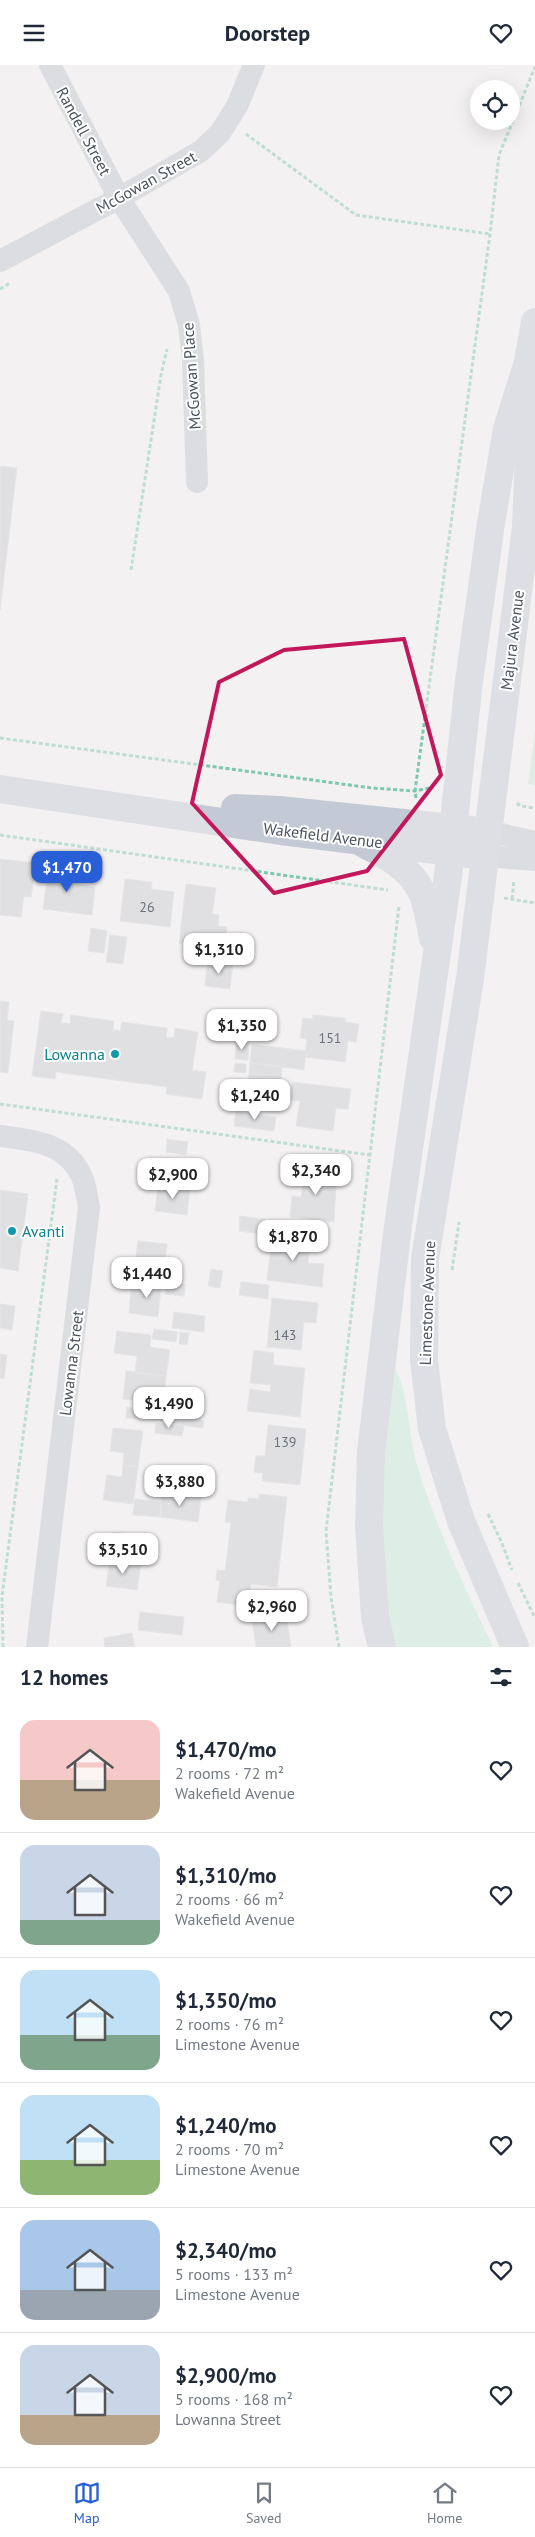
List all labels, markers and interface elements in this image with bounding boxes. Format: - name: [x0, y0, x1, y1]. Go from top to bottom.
- icon: menu: [20, 19, 48, 47]
- text: Doorstep: [225, 19, 310, 47]
- icon: heart: [487, 19, 515, 47]
- map controls: [470, 80, 520, 130]
- button: locate: [470, 80, 520, 130]
- street label: Randell Street: [52, 83, 116, 179]
- street label: McGowan Street: [92, 146, 200, 218]
- street label: McGowan Place: [177, 322, 205, 430]
- street label: Majura Avenue: [496, 589, 528, 691]
- street label: Wakefield Avenue: [262, 818, 384, 852]
- pin: $1,470: [26, 851, 108, 893]
- text: $1,470: [42, 857, 92, 877]
- house number: 26: [139, 898, 155, 916]
- pin: $1,310: [178, 933, 260, 975]
- text: $1,310: [194, 939, 244, 959]
- pin: $1,350: [201, 1009, 283, 1051]
- text: $1,350: [217, 1015, 267, 1035]
- house number: 151: [319, 1029, 341, 1047]
- place label: Lowanna: [44, 1044, 105, 1064]
- marker: Lowanna: [109, 1048, 121, 1060]
- pin: $1,240: [214, 1079, 296, 1121]
- text: $1,240: [230, 1085, 280, 1105]
- pin: $2,340: [275, 1153, 357, 1196]
- pin: $2,900: [132, 1157, 214, 1200]
- text: $2,340: [291, 1160, 341, 1180]
- text: $2,900: [148, 1164, 198, 1184]
- pin: $1,870: [252, 1219, 334, 1262]
- place label: Avanti: [22, 1221, 65, 1241]
- marker: Avanti: [6, 1225, 18, 1237]
- text: $1,870: [268, 1226, 318, 1246]
- street label: Limestone Avenue: [415, 1240, 439, 1366]
- pin: $1,440: [106, 1257, 188, 1299]
- text: $1,440: [122, 1263, 172, 1283]
- street label: Lowanna Street: [55, 1309, 87, 1417]
- house number: 143: [274, 1326, 296, 1344]
- pin: $1,490: [128, 1387, 210, 1429]
- text: $1,490: [144, 1393, 194, 1413]
- house number: 139: [274, 1433, 296, 1451]
- pin: $3,880: [139, 1465, 221, 1507]
- text: $3,880: [155, 1471, 205, 1491]
- pin: $3,510: [82, 1533, 164, 1575]
- text: $3,510: [98, 1539, 148, 1559]
- pin: $2,960: [231, 1589, 313, 1632]
- text: $2,960: [247, 1596, 297, 1616]
- icon: filters: [487, 1663, 515, 1691]
- text: 12 homes: [20, 1664, 108, 1691]
- text: $1,470/mo: [175, 1736, 277, 1763]
- icon: home: [60, 1740, 120, 1800]
- icon: heart: [487, 1756, 515, 1784]
- text: 2 rooms · 72 m²: [175, 1763, 284, 1783]
- text: Wakefield Avenue: [175, 1783, 295, 1803]
- text: $1,310/mo: [175, 1862, 277, 1889]
- icon: home: [60, 1865, 120, 1925]
- icon: heart: [487, 1881, 515, 1909]
- text: 2 rooms · 66 m²: [175, 1889, 284, 1909]
- text: Wakefield Avenue: [175, 1909, 295, 1929]
- text: $1,350/mo: [175, 1987, 277, 2014]
- icon: home: [60, 1990, 120, 2050]
- icon: heart: [487, 2006, 515, 2034]
- text: 2 rooms · 76 m²: [175, 2014, 284, 2034]
- text: Limestone Avenue: [175, 2034, 300, 2054]
- text: $1,240/mo: [175, 2112, 277, 2139]
- icon: home: [60, 2115, 120, 2175]
- icon: heart: [487, 2131, 515, 2159]
- text: 2 rooms · 70 m²: [175, 2139, 284, 2159]
- text: Limestone Avenue: [175, 2159, 300, 2179]
- text: $2,340/mo: [175, 2237, 277, 2264]
- icon: home: [60, 2240, 120, 2300]
- icon: heart: [487, 2256, 515, 2284]
- text: 5 rooms · 133 m²: [175, 2264, 293, 2284]
- text: Limestone Avenue: [175, 2284, 300, 2304]
- text: $2,900/mo: [175, 2362, 277, 2389]
- icon: home: [60, 2365, 120, 2425]
- icon: heart: [487, 2381, 515, 2409]
- text: 5 rooms · 168 m²: [175, 2389, 293, 2409]
- text: Lowanna Street: [175, 2409, 281, 2429]
- tab: Map: [73, 2479, 101, 2527]
- tab: Saved: [246, 2479, 282, 2527]
- tab: Home: [427, 2479, 462, 2527]

